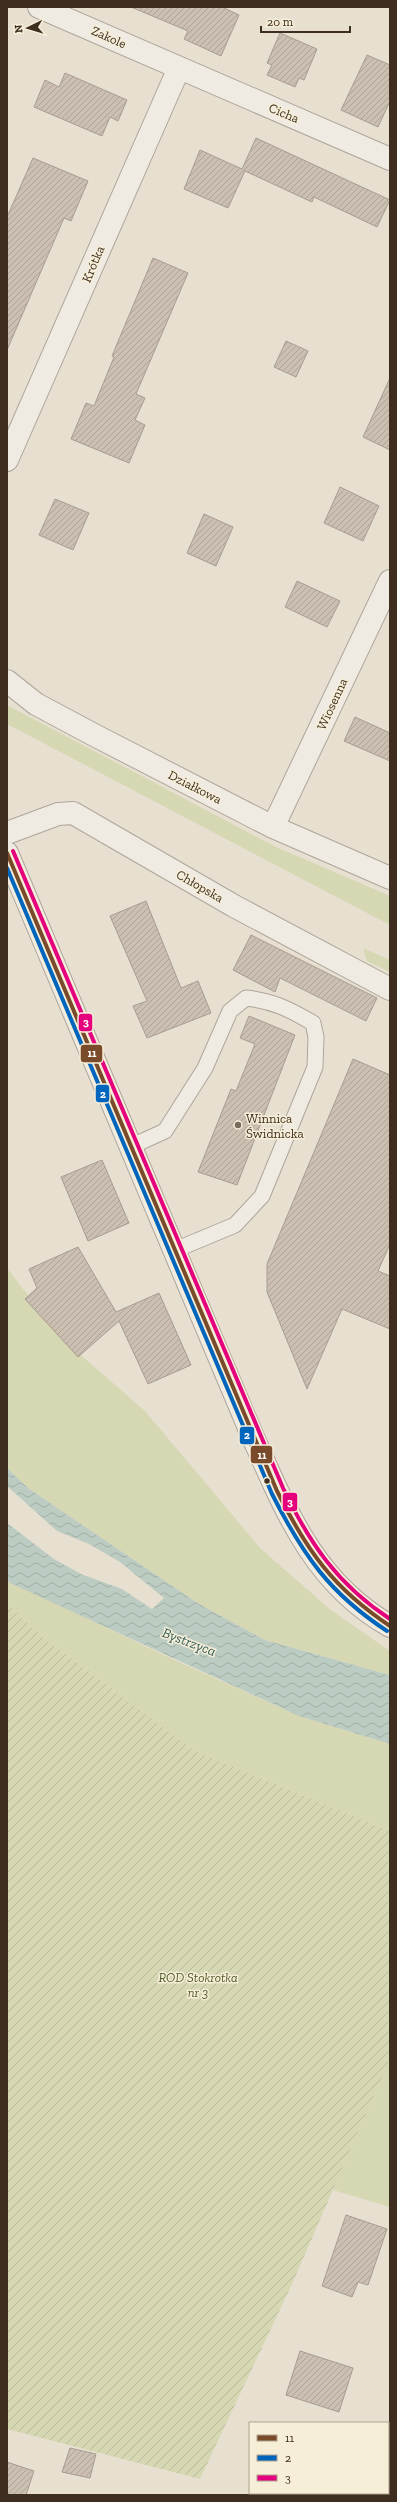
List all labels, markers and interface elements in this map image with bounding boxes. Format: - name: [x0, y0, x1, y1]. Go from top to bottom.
- north arrow: [8, 8, 48, 48]
- scale bar: [261, 8, 350, 34]
- text: 20 m: [267, 15, 294, 29]
- text: N: [12, 23, 25, 34]
- street label: Zakole: [89, 23, 129, 51]
- street label: Cicha: [267, 100, 302, 126]
- street label: Krótka: [79, 243, 108, 285]
- street label: Wiosenna: [314, 675, 351, 732]
- street label: Działkowa: [166, 767, 225, 807]
- street label: Chłopska: [174, 867, 227, 906]
- line badge: 3: [78, 1013, 93, 1032]
- text: 3: [83, 1016, 89, 1029]
- line badge: 11: [80, 1044, 103, 1063]
- text: 11: [88, 1047, 97, 1060]
- line badge: 2: [95, 1084, 110, 1103]
- text: 2: [100, 1088, 106, 1101]
- place label: Winnica Świdnicka: [246, 1111, 304, 1141]
- marker: Winnica Świdnicka: [233, 1120, 243, 1130]
- line badge: 2: [239, 1426, 255, 1445]
- text: 2: [244, 1429, 250, 1442]
- line badge: 11: [250, 1445, 273, 1464]
- text: 11: [258, 1449, 267, 1462]
- unlabelled marker: [262, 1476, 272, 1486]
- line badge: 3: [282, 1492, 298, 1512]
- text: 3: [287, 1496, 293, 1509]
- water label: Bystrzyca: [160, 1624, 218, 1660]
- park label: ROD Stokrotka nr 3: [158, 1970, 238, 2000]
- legend: [249, 2422, 389, 2494]
- text: 11: [285, 2431, 295, 2445]
- text: 2: [285, 2451, 291, 2465]
- text: 3: [285, 2471, 291, 2485]

